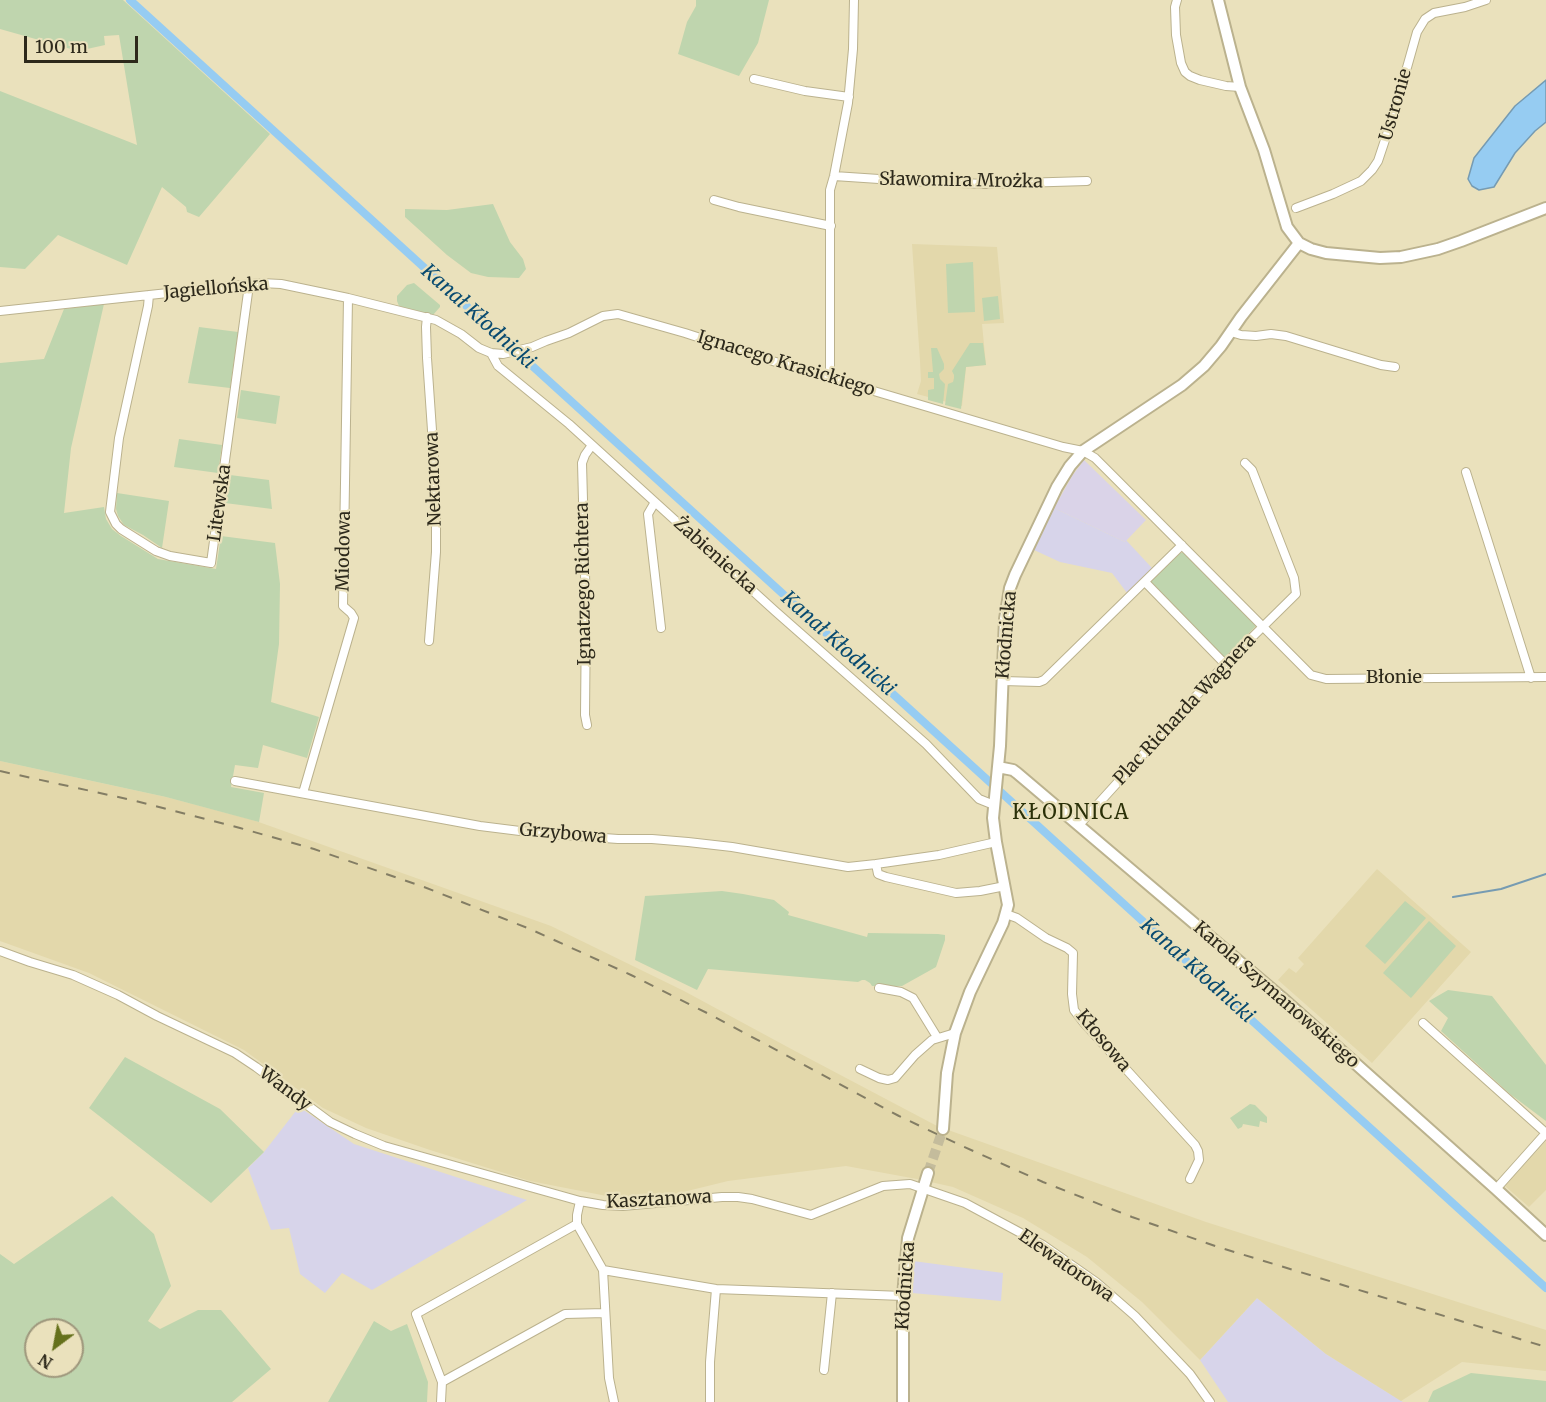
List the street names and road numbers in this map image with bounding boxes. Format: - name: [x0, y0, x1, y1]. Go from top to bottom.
- street label: Ustronie: [1375, 66, 1417, 144]
- street label: Sławomira Mrożka: [879, 169, 1043, 193]
- street label: Jagiellońska: [163, 274, 269, 304]
- street label: Ignacego Krasickiego: [695, 327, 877, 401]
- street label: Nektarowa: [422, 432, 446, 526]
- street label: Litewska: [204, 463, 236, 543]
- street label: Ignatzego Richtera: [572, 502, 596, 666]
- street label: Miodowa: [332, 510, 356, 592]
- street label: Żabieniecka: [669, 513, 761, 599]
- street label: Kłodnicka: [992, 590, 1022, 680]
- street label: Plac Richarda Wagnera: [1110, 630, 1260, 790]
- street label: Błonie: [1366, 667, 1422, 689]
- street label: Grzybowa: [518, 819, 608, 849]
- street label: Karola Szymanowskiego: [1189, 917, 1363, 1073]
- street label: Kłosowa: [1071, 1006, 1135, 1076]
- street label: Wandy: [255, 1062, 315, 1116]
- street label: Kasztanowa: [606, 1186, 712, 1214]
- street label: Elewatorowa: [1014, 1225, 1118, 1307]
- street label: Kłodnicka: [892, 1241, 920, 1331]

